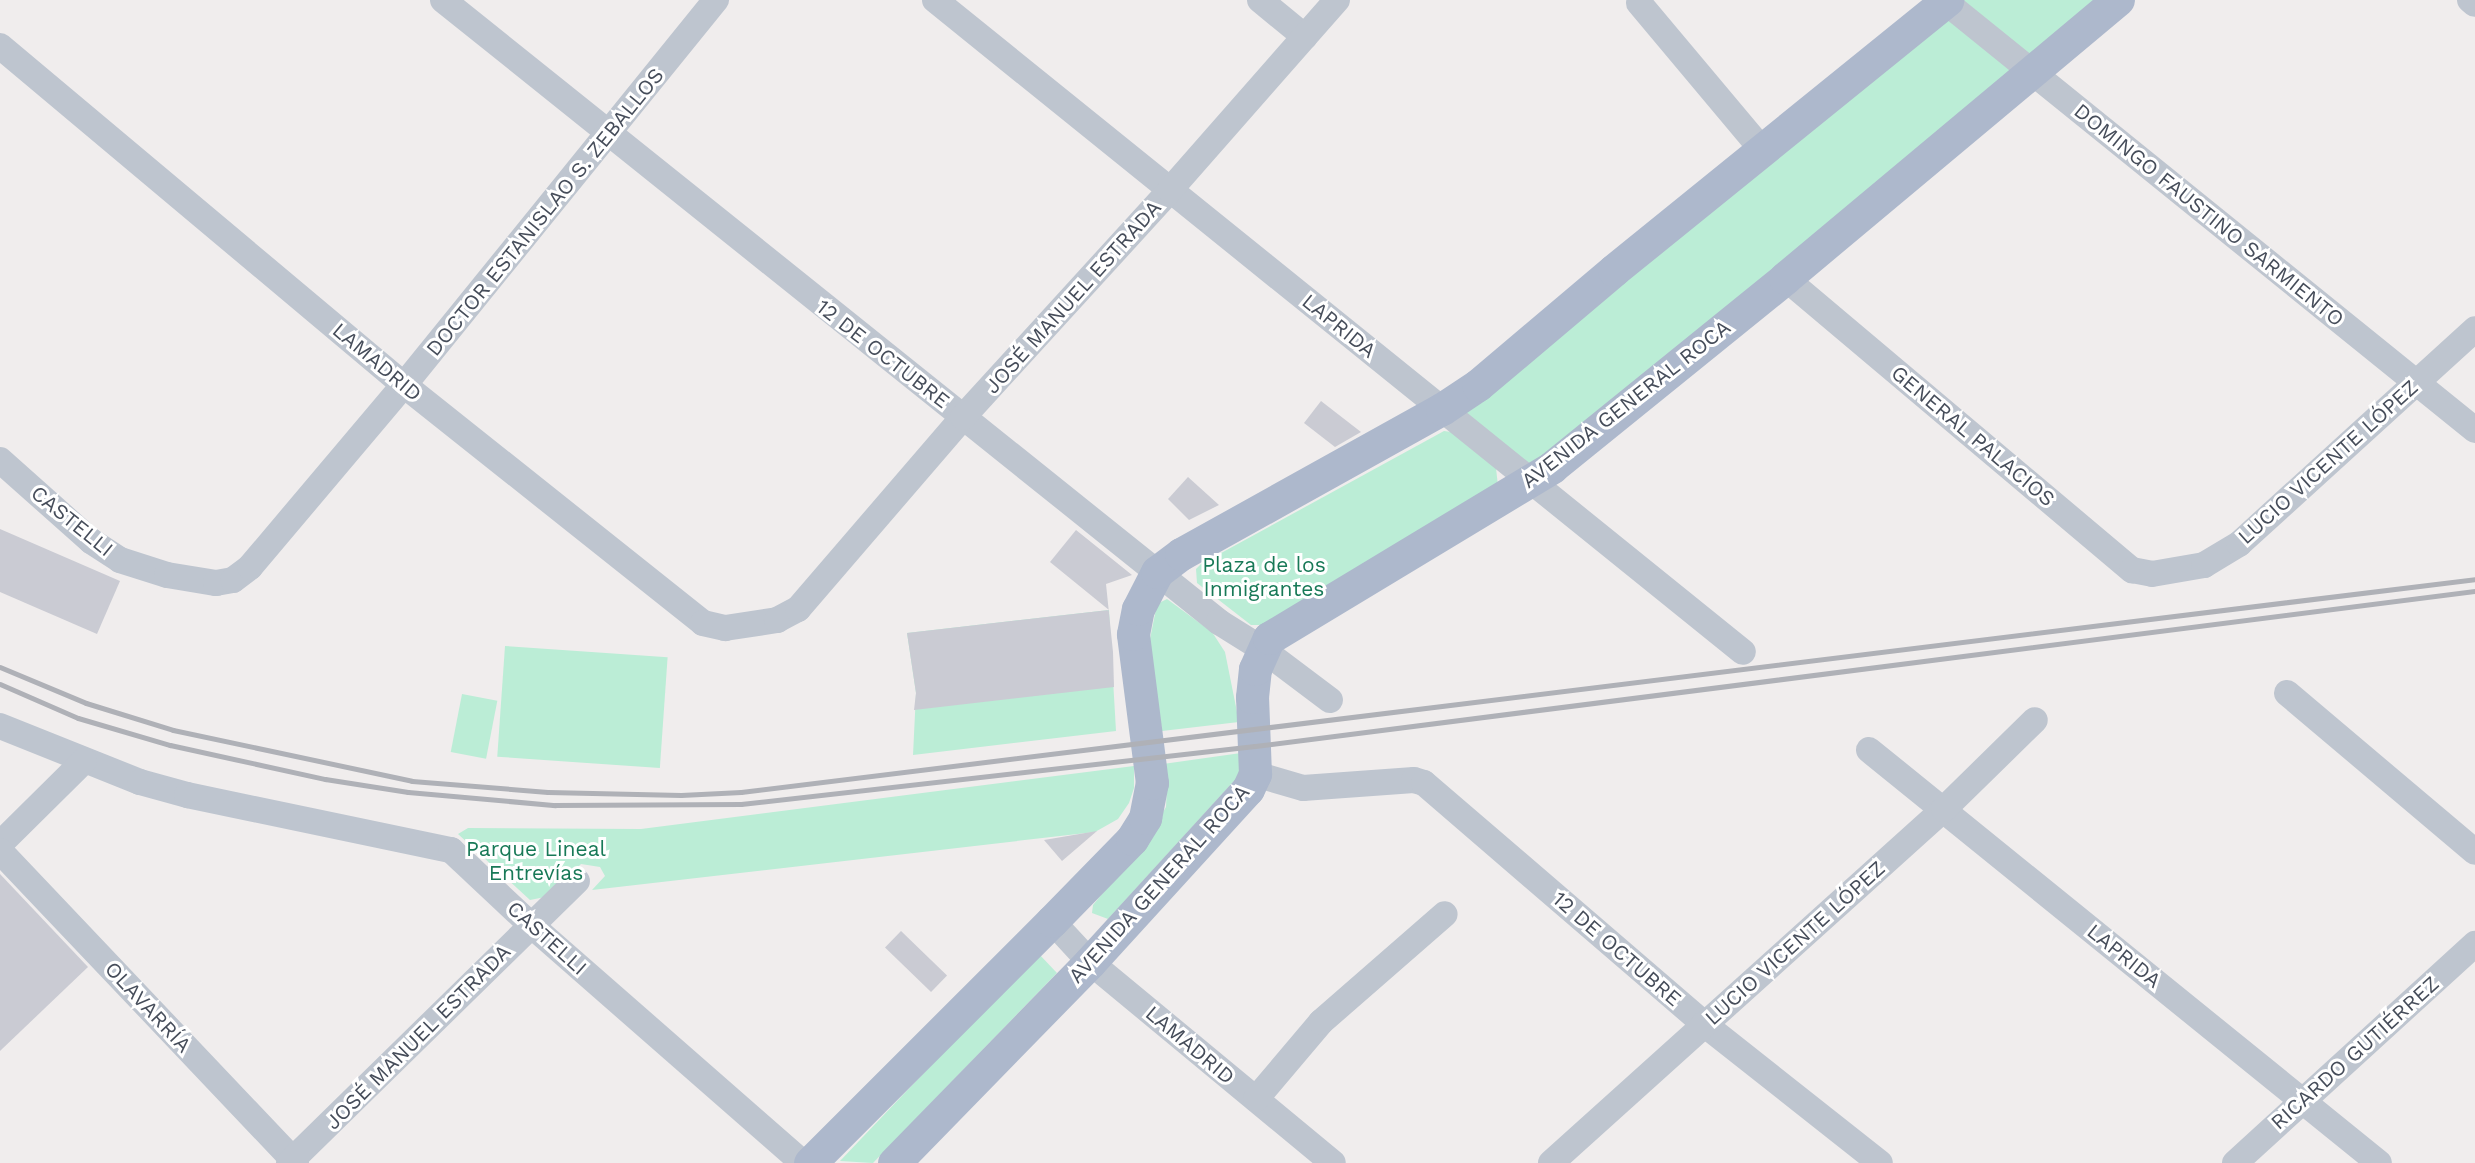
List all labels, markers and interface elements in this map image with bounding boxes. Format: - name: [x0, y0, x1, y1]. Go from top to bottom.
- street label: DOCTOR ESTANISLAO S. ZEBALLOS: [421, 63, 669, 361]
- street label: DOMINGO FAUSTINO SARMIENTO: [2069, 98, 2349, 332]
- street label: JOSÉ MANUEL ESTRADA: [979, 195, 1167, 399]
- street label: LAPRIDA: [1297, 289, 1381, 363]
- street label: 12 DE OCTUBRE: [811, 294, 955, 414]
- street label: AVENIDA GENERAL ROCA: [1516, 314, 1736, 494]
- street label: LAMADRID: [327, 317, 427, 407]
- street label: GENERAL PALACIOS: [1886, 360, 2060, 512]
- street label: LUCIO VICENTE LÓPEZ: [2233, 374, 2423, 550]
- street label: CASTELLI: [26, 480, 118, 562]
- park label: Plaza de los Inmigrantes: [1202, 552, 1326, 602]
- street label: AVENIDA GENERAL ROCA: [1063, 779, 1255, 989]
- park label: Parque Lineal Entrevías: [466, 836, 606, 886]
- street label: LUCIO VICENTE LÓPEZ: [1700, 855, 1890, 1031]
- street label: 12 DE OCTUBRE: [1548, 886, 1686, 1012]
- street label: CASTELLI: [502, 896, 592, 980]
- street label: LAPRIDA: [2082, 919, 2166, 993]
- street label: JOSÉ MANUEL ESTRADA: [320, 939, 516, 1135]
- street label: OLAVARRÍA: [100, 956, 196, 1058]
- street label: RICARDO GUTIÉRREZ: [2266, 971, 2444, 1135]
- street label: LAMADRID: [1140, 1000, 1240, 1090]

